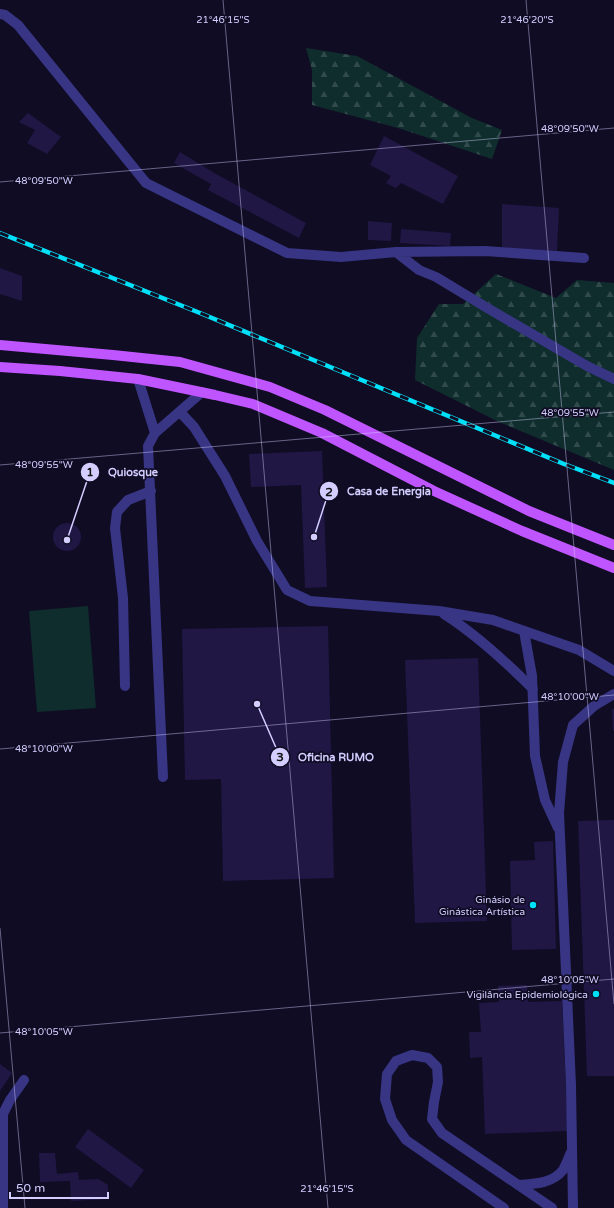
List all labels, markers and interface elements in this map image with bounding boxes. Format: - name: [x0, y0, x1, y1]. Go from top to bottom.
- text: 21°46'15"S: [196, 14, 250, 26]
- text: 21°46'20"S: [500, 14, 554, 26]
- text: 48°09'50"W: [541, 123, 599, 135]
- text: 48°09'50"W: [15, 175, 73, 187]
- text: 48°09'55"W: [541, 407, 599, 419]
- text: 48°09'55"W: [15, 459, 73, 471]
- callout: Quiosque: [80, 461, 166, 484]
- text: 1: [86, 465, 94, 479]
- text: Quiosque: [108, 466, 159, 480]
- callout: Casa de Energia: [319, 480, 439, 503]
- text: 2: [325, 485, 333, 499]
- text: Casa de Energia: [347, 485, 431, 499]
- text: 48°10'00"W: [541, 691, 599, 703]
- text: 48°10'00"W: [15, 743, 73, 755]
- callout: Oficina RUMO: [270, 746, 382, 769]
- text: 3: [276, 750, 284, 764]
- text: Oficina RUMO: [298, 751, 374, 764]
- place label: Ginásio de Ginástica Artística: [439, 894, 525, 918]
- marker: Ginásio de Ginástica Artística: [528, 900, 538, 910]
- text: 48°10'05"W: [541, 974, 599, 986]
- place label: Vigilância Epidemiológica: [466, 989, 588, 1001]
- marker: Vigilância Epidemiológica: [591, 989, 601, 999]
- text: 48°10'05"W: [15, 1026, 73, 1038]
- scale bar: [10, 1174, 108, 1200]
- text: 50 m: [16, 1181, 45, 1195]
- text: 21°46'15"S: [300, 1183, 354, 1195]

